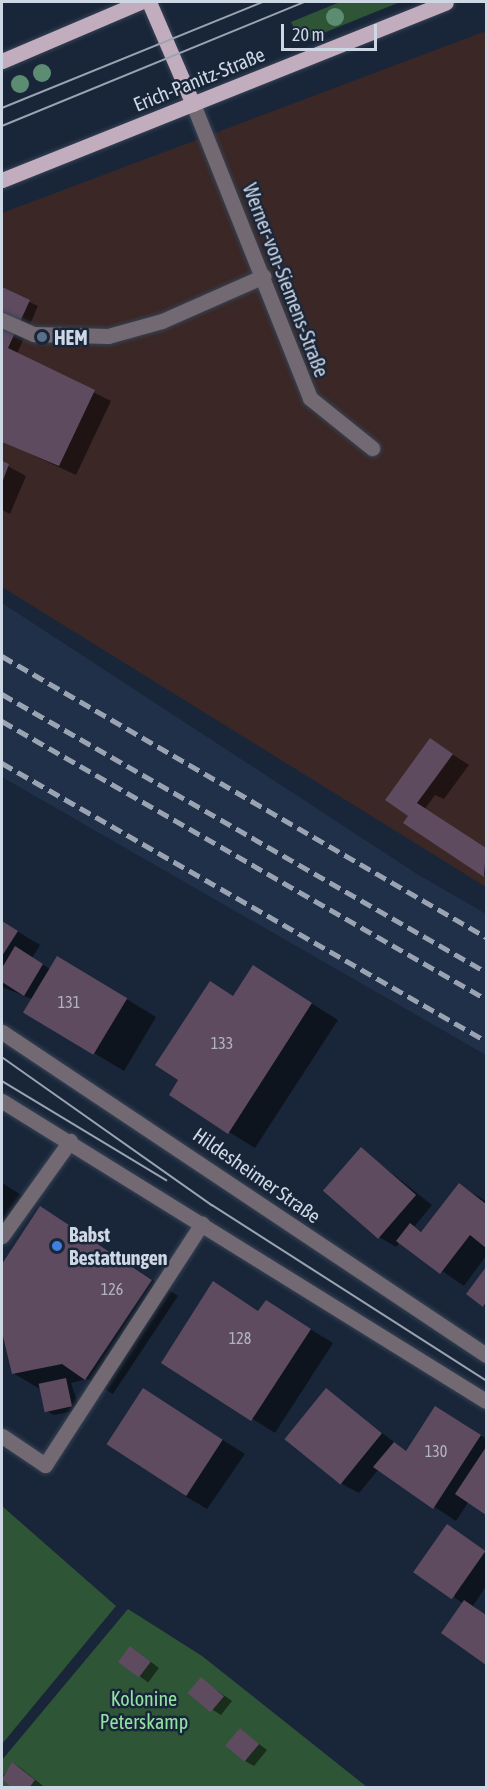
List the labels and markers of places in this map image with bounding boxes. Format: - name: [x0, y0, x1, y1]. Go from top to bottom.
- place label: HEM: [54, 325, 88, 349]
- marker: HEM: [35, 330, 49, 344]
- place label: Babst Bestattungen: [69, 1222, 168, 1269]
- marker: Babst Bestattungen: [50, 1239, 64, 1253]

